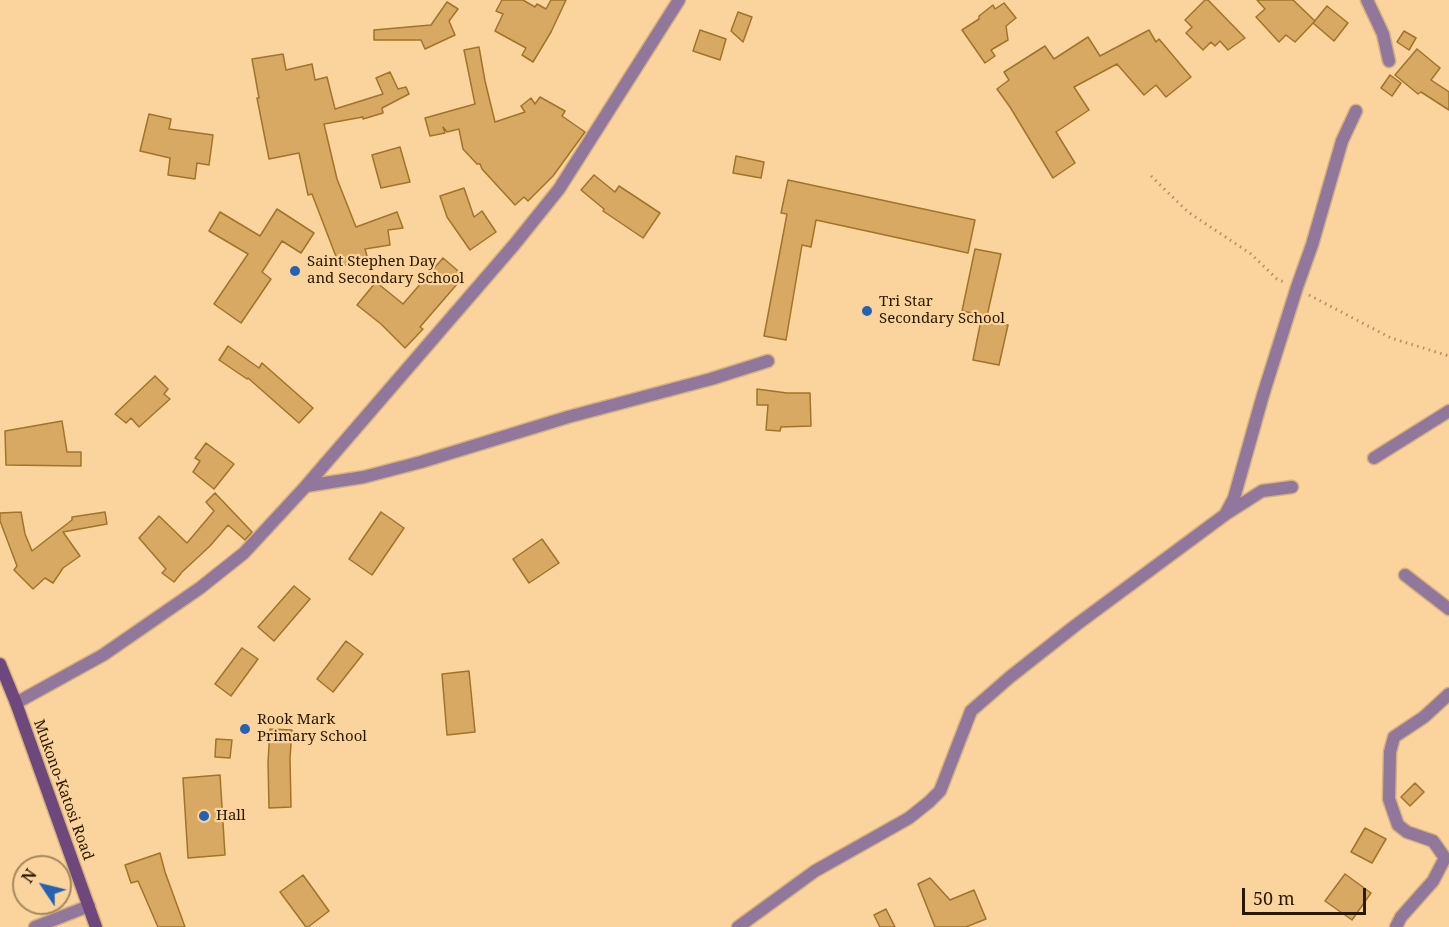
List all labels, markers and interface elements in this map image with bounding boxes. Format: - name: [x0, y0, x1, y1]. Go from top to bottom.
- place label: Saint Stephen Day and Secondary School: [307, 253, 464, 288]
- marker: Saint Stephen Day and Secondary School: [288, 264, 302, 278]
- place label: Tri Star Secondary School: [879, 293, 1005, 328]
- marker: Tri Star Secondary School: [860, 304, 874, 318]
- place label: Rook Mark Primary School: [257, 711, 367, 746]
- street label: Mukono-Katosi Road: [29, 717, 97, 863]
- marker: Rook Mark Primary School: [238, 722, 252, 736]
- place label: Hall: [216, 807, 246, 825]
- marker: Hall: [197, 809, 211, 823]
- north arrow: [12, 855, 72, 915]
- text: N: [16, 864, 42, 887]
- scale bar: [1245, 876, 1370, 914]
- text: 50 m: [1253, 886, 1295, 910]

